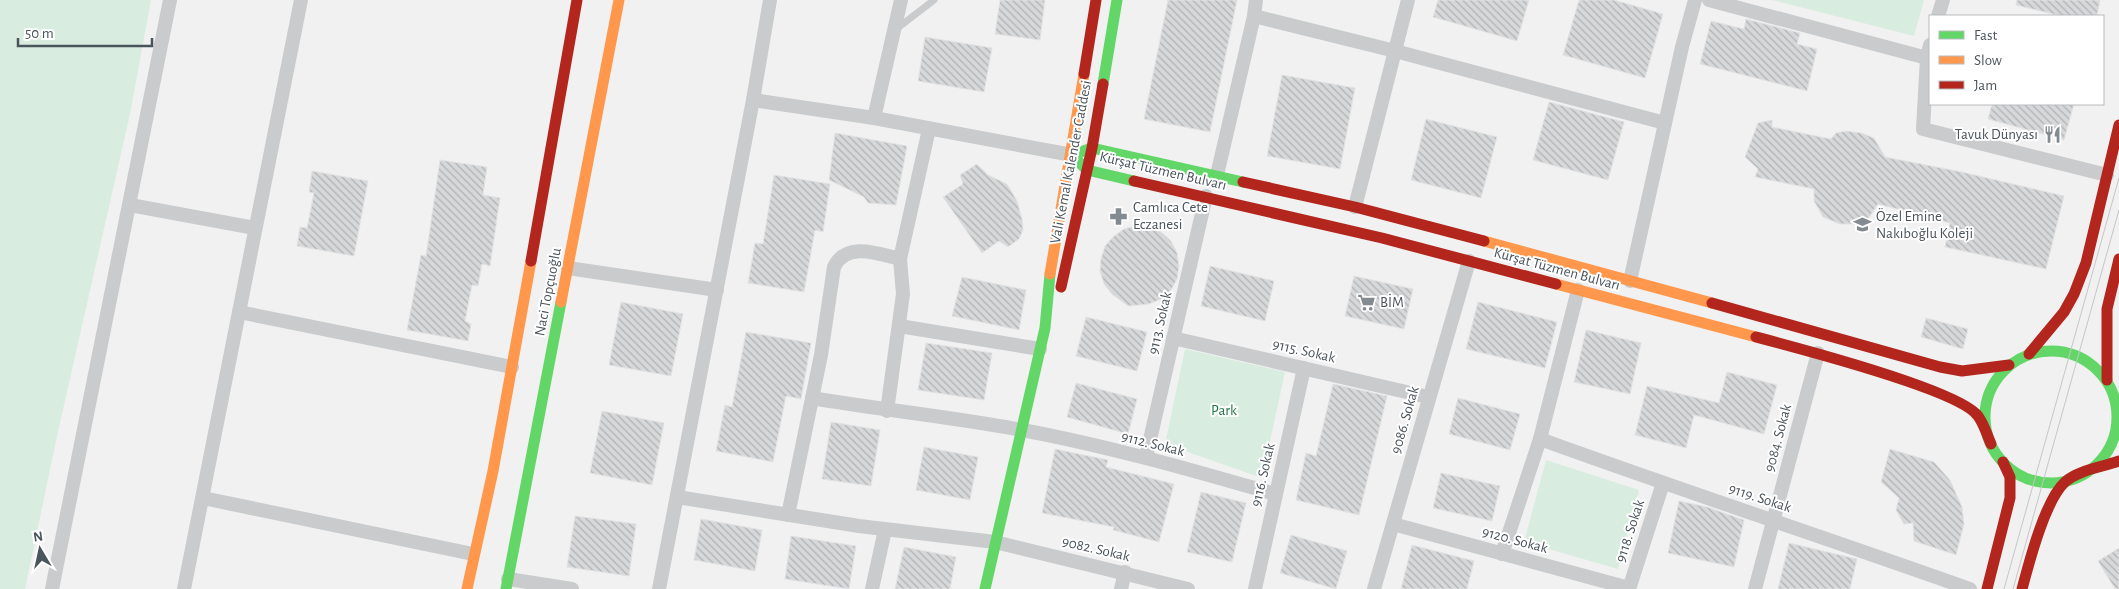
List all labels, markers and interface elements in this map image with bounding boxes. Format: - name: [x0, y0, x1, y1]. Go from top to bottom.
- scale bar: [18, 15, 151, 47]
- legend: [1929, 15, 2104, 105]
- text: 50 m: [25, 26, 54, 41]
- text: Fast: [1974, 28, 1998, 43]
- text: Slow: [1974, 53, 2002, 68]
- text: Jam: [1974, 78, 1997, 93]
- street label: Vali Kemal Kalender Caddesi: [1048, 79, 1094, 245]
- restaurant icon: Tavuk Dünyası: [2042, 124, 2062, 144]
- place label: Tavuk Dünyası: [1955, 127, 2038, 142]
- street label: Kürşat Tüzmen Bulvarı: [1098, 149, 1228, 193]
- place label: Camlıca Cete Eczanesi: [1133, 200, 1208, 232]
- pharmacy icon: Camlıca Cete Eczanesi: [1109, 206, 1129, 226]
- place label: Özel Emine Nakıboğlu Koleji: [1876, 207, 1973, 241]
- school or university icon: Özel Emine Nakıboğlu Koleji: [1852, 215, 1872, 235]
- street label: Kürşat Tüzmen Bulvarı: [1492, 245, 1622, 293]
- street label: Naci Topçuoğlu: [532, 246, 564, 337]
- street label: 9113. Sokak: [1146, 290, 1175, 356]
- supermarket icon: BİM: [1356, 292, 1376, 312]
- place label: BİM: [1380, 293, 1404, 310]
- street label: 9115. Sokak: [1271, 336, 1337, 366]
- street label: 9086. Sokak: [1388, 384, 1422, 455]
- street label: 9084. Sokak: [1762, 402, 1794, 474]
- park label: Park: [1211, 403, 1237, 418]
- street label: 9112. Sokak: [1120, 429, 1186, 459]
- street label: 9116. Sokak: [1248, 442, 1278, 508]
- street label: 9119. Sokak: [1727, 481, 1793, 515]
- street label: 9118. Sokak: [1613, 498, 1647, 564]
- north arrow: [15, 524, 65, 574]
- street label: 9120. Sokak: [1481, 524, 1550, 556]
- text: N: [32, 529, 44, 545]
- street label: 9082. Sokak: [1061, 534, 1132, 564]

